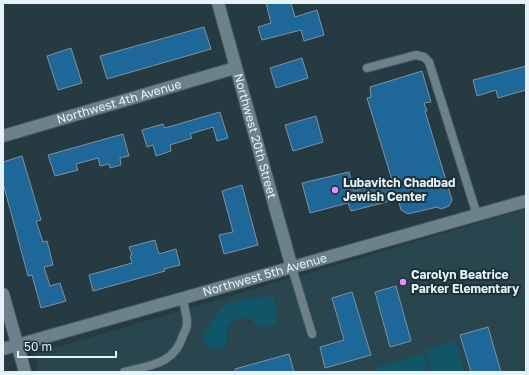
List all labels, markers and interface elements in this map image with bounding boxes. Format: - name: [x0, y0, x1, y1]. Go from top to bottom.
- street label: Northwest 20th Street: [231, 71, 280, 200]
- street label: Northwest 4th Avenue: [55, 76, 183, 127]
- place label: Lubavitch Chadbad Jewish Center: [343, 175, 455, 204]
- marker: Lubavitch Chadbad Jewish Center: [330, 185, 340, 195]
- street label: Northwest 5th Avenue: [201, 250, 329, 299]
- place label: Carolyn Beatrice Parker Elementary: [411, 267, 520, 296]
- marker: Carolyn Beatrice Parker Elementary: [398, 277, 408, 287]
- scale bar: [18, 333, 116, 359]
- text: 50 m: [24, 339, 52, 354]

